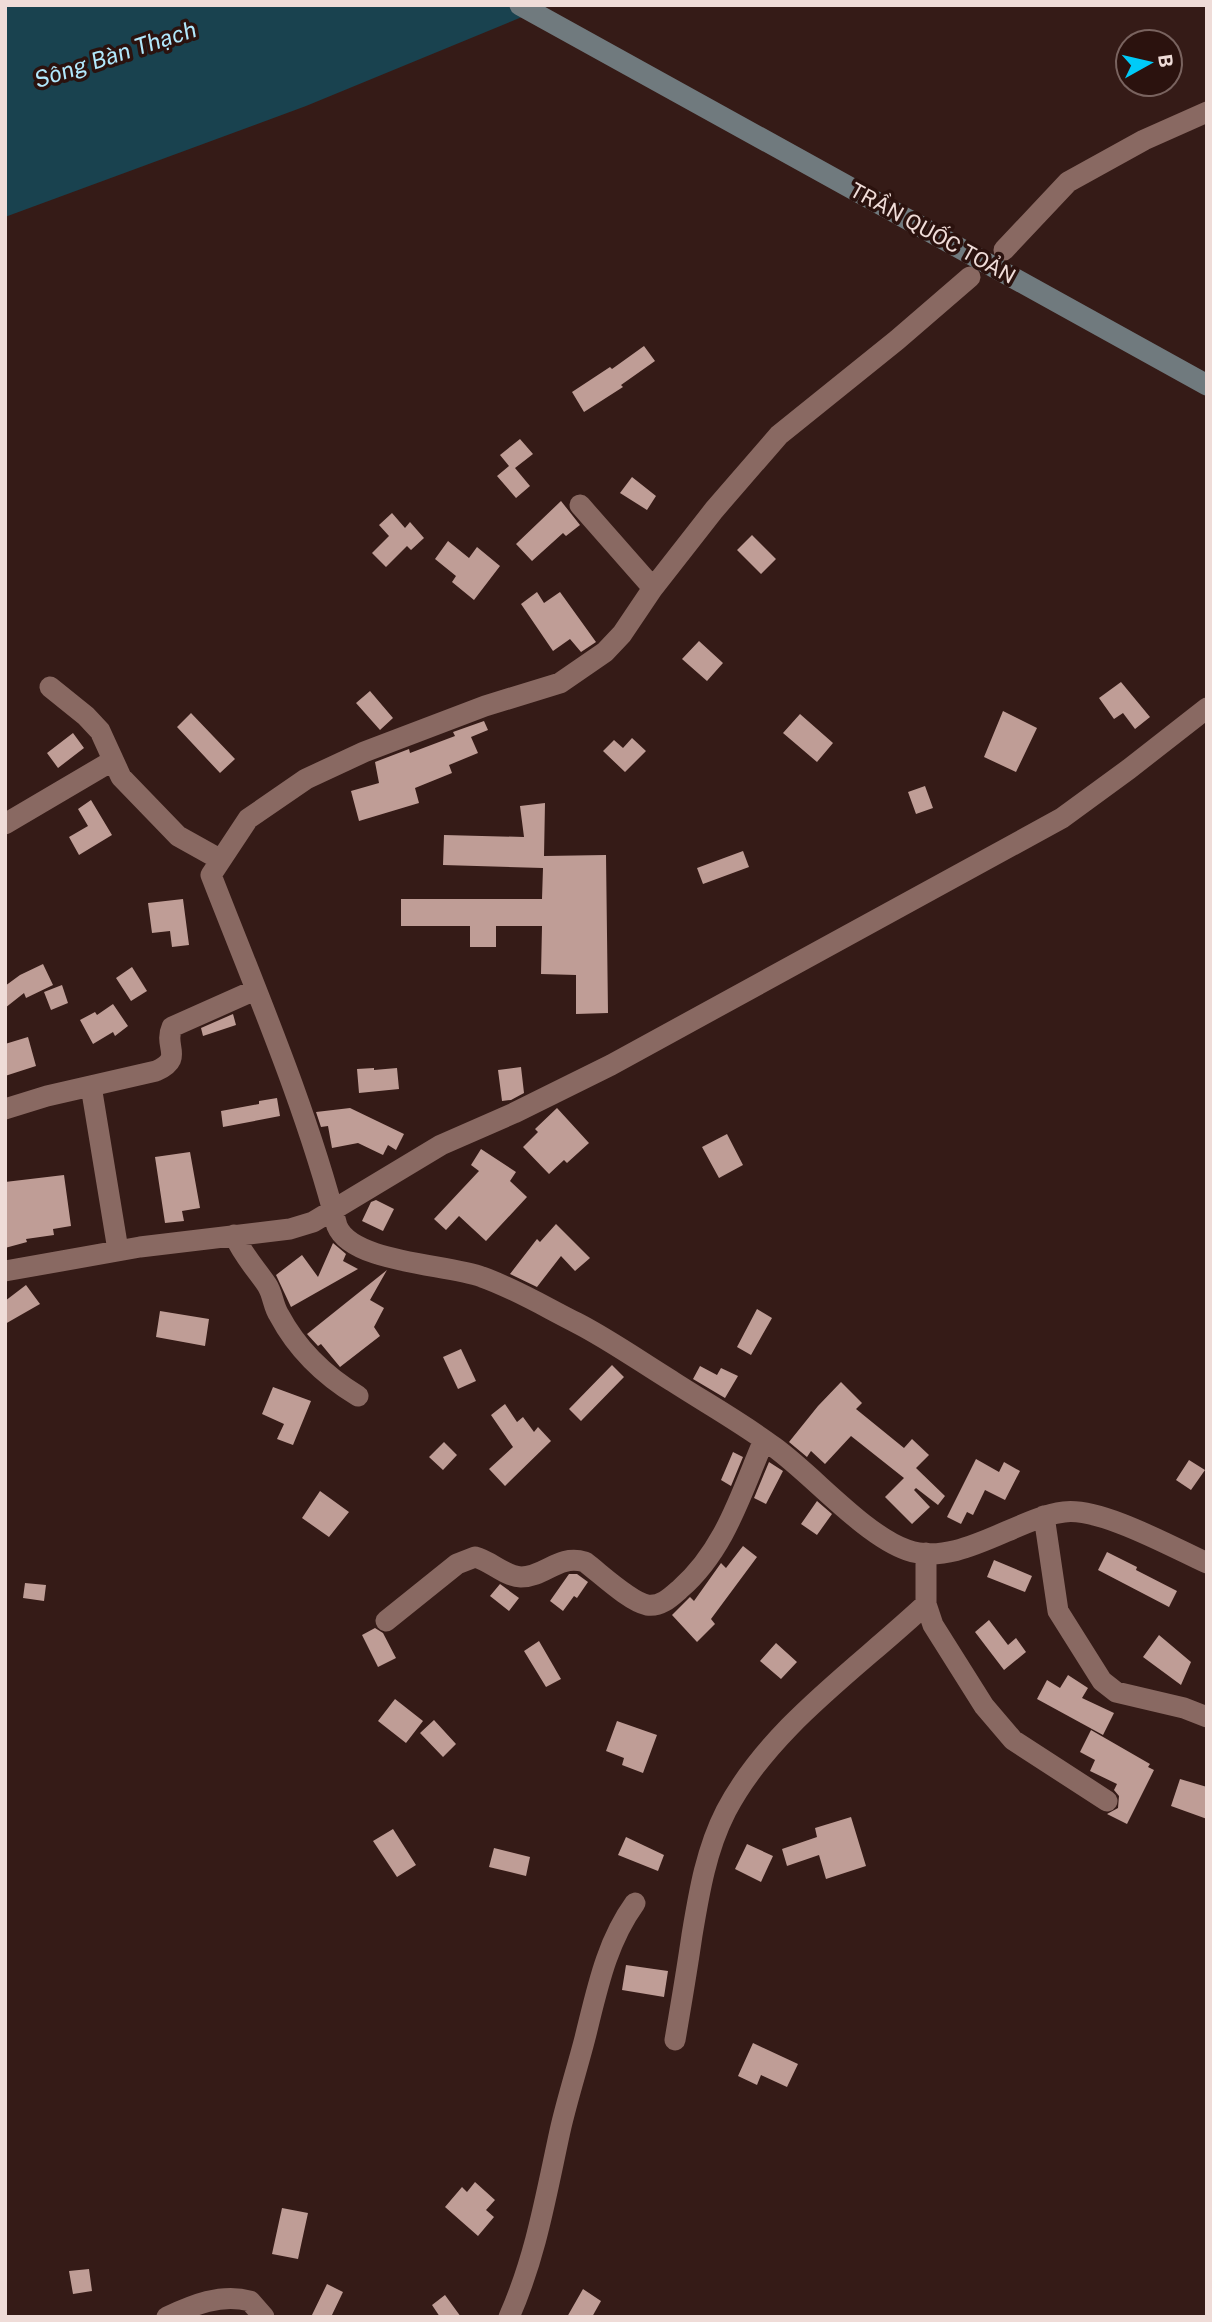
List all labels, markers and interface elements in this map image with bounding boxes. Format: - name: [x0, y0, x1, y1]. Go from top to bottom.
- water label: Sông Bàn Thạch: [30, 15, 200, 93]
- north arrow: [1114, 28, 1184, 98]
- text: B: [1154, 53, 1178, 69]
- street label: TRẦN QUỐC TOẢN: [846, 175, 1021, 289]

